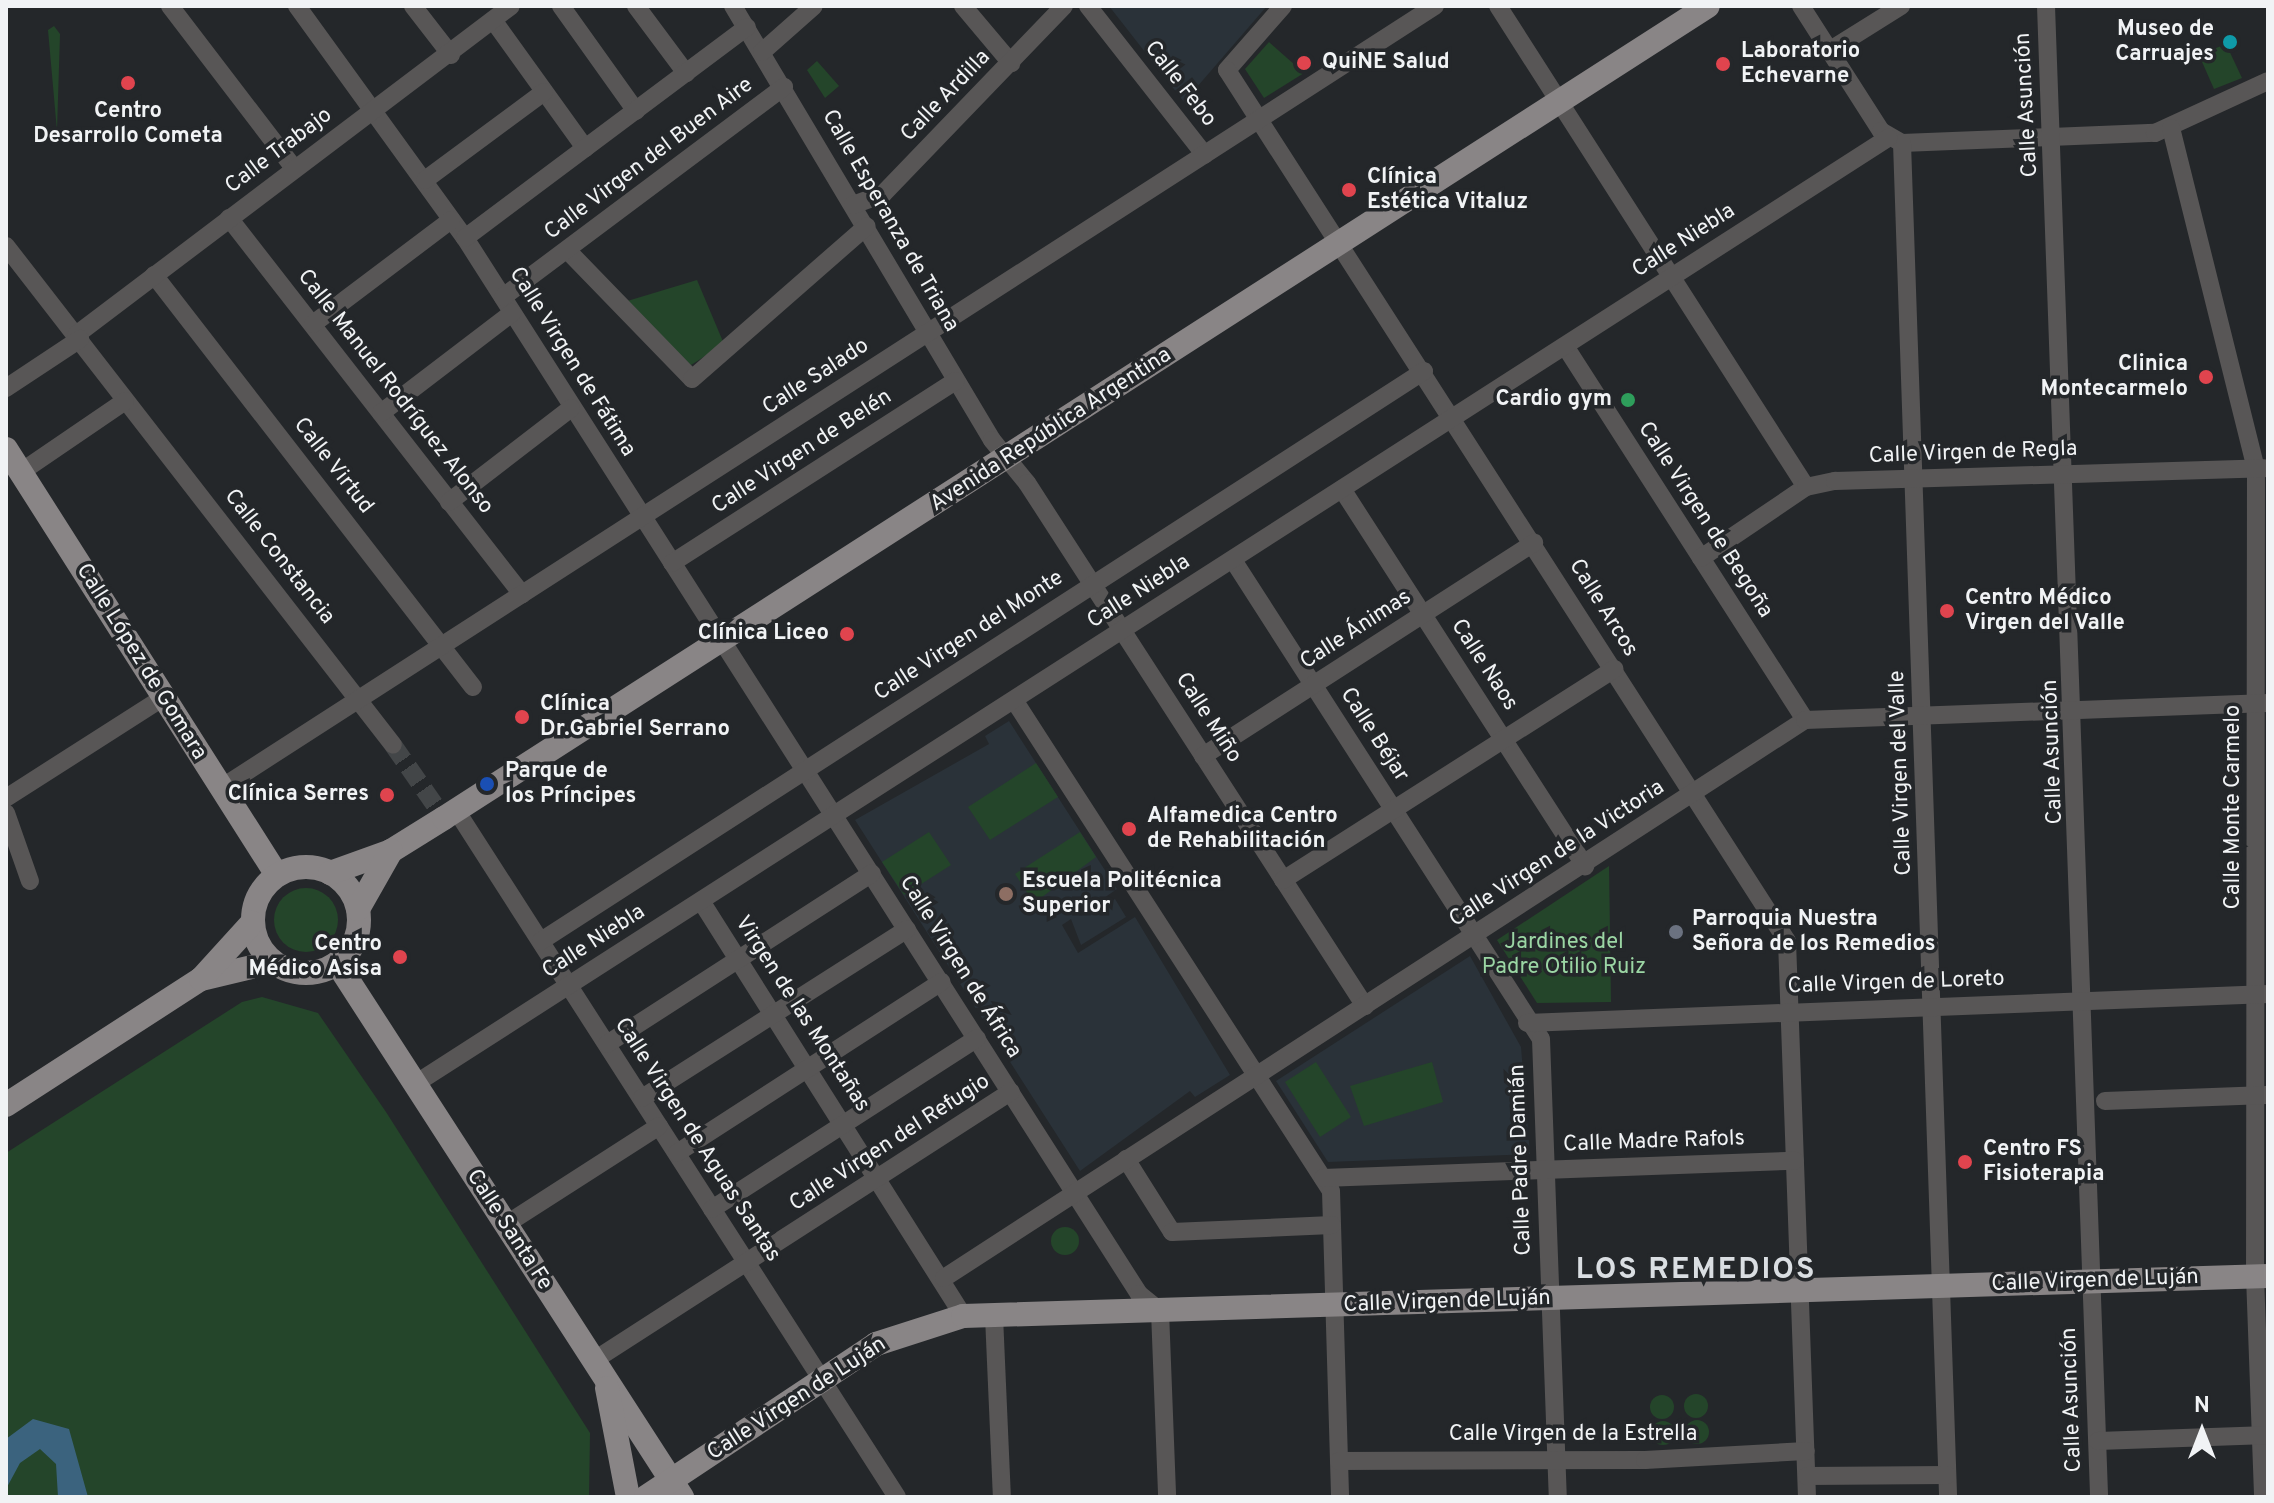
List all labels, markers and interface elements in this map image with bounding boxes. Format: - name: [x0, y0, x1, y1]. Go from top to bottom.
- place label: Museo de Carruajes: [2115, 16, 2214, 68]
- street label: Calle Asunción: [2010, 32, 2044, 178]
- marker: Museo de Carruajes: [2221, 33, 2239, 51]
- street label: Calle Febo: [1138, 36, 1222, 132]
- place label: Laboratorio Echevarne: [1741, 38, 1860, 90]
- street label: Calle Ardilla: [895, 44, 997, 148]
- place label: QuiNE Salud: [1322, 50, 1450, 76]
- marker: QuiNE Salud: [1293, 52, 1315, 74]
- marker: Laboratorio Echevarne: [1712, 53, 1734, 75]
- street label: Calle Virgen del Buen Aire: [539, 71, 759, 247]
- marker: Centro Desarrollo Cometa: [117, 72, 139, 94]
- place label: Centro Desarrollo Cometa: [33, 98, 223, 150]
- street label: Calle Trabajo: [220, 102, 338, 200]
- street label: Calle Esperanza de Triana: [815, 105, 965, 337]
- place label: Clínica Estética Vitaluz: [1367, 164, 1529, 216]
- marker: Clínica Estética Vitaluz: [1338, 179, 1360, 201]
- street label: Calle Niebla: [1628, 198, 1740, 284]
- street label: Calle Virgen de Fátima: [503, 262, 641, 462]
- street label: Calle Manuel Rodríguez Alonso: [291, 264, 499, 520]
- street label: Calle Salado: [758, 333, 874, 421]
- street label: Avenida República Argentina: [925, 342, 1177, 518]
- place label: Clinica Montecarmelo: [2041, 351, 2188, 402]
- marker: Clinica Montecarmelo: [2195, 366, 2217, 388]
- street label: Calle Virgen de Belén: [707, 384, 897, 520]
- place label: Cardio gym: [1495, 387, 1612, 413]
- marker: Cardio gym: [1619, 391, 1637, 409]
- street label: Calle Virtud: [287, 412, 379, 520]
- street label: Calle Virgen de Begoña: [1632, 417, 1778, 623]
- street label: Calle Virgen de Regla: [1868, 436, 2078, 470]
- street label: Calle Constancia: [218, 484, 340, 630]
- street label: Calle Niebla: [1083, 549, 1195, 635]
- street label: Calle Arcos: [1562, 554, 1644, 662]
- street label: Calle López de Gomara: [70, 559, 212, 765]
- street label: Calle Virgen del Monte: [869, 565, 1069, 707]
- street label: Calle Ánimas: [1295, 584, 1417, 676]
- place label: Centro Médico Virgen del Valle: [1965, 585, 2126, 636]
- marker: Centro Médico Virgen del Valle: [1936, 600, 1958, 622]
- street label: Calle Naos: [1445, 614, 1523, 716]
- place label: Clínica Liceo: [698, 621, 829, 647]
- marker: Clínica Liceo: [836, 623, 858, 645]
- street label: Calle Miño: [1169, 668, 1247, 768]
- street label: Calle Virgen del Valle: [1884, 669, 1918, 877]
- street label: Calle Asunción: [2037, 679, 2069, 825]
- street label: Calle Béjar: [1334, 683, 1414, 787]
- place label: Clínica Dr.Gabriel Serrano: [540, 691, 730, 742]
- street label: Calle Monte Carmelo: [2221, 705, 2247, 909]
- marker: Clínica Dr.Gabriel Serrano: [511, 706, 533, 728]
- place label: Parque de los Príncipes: [505, 758, 636, 810]
- marker: Parque de los Príncipes: [476, 773, 498, 795]
- street label: Calle Virgen de la Victoria: [1444, 774, 1670, 934]
- place label: Clínica Serres: [228, 782, 369, 808]
- marker: Clínica Serres: [376, 784, 398, 806]
- place label: Alfamedica Centro de Rehabilitación: [1147, 803, 1338, 854]
- marker: Alfamedica Centro de Rehabilitación: [1118, 818, 1140, 840]
- place label: Escuela Politécnica Superior: [1022, 868, 1222, 920]
- street label: Calle Virgen de África: [893, 870, 1027, 1064]
- marker: Escuela Politécnica Superior: [997, 885, 1015, 903]
- street label: Calle Niebla: [538, 899, 650, 985]
- place label: Parroquia Nuestra Señora de los Remedios: [1692, 906, 1936, 958]
- street label: Virgen de las Montañas: [729, 911, 875, 1117]
- marker: Parroquia Nuestra Señora de los Remedios: [1667, 923, 1685, 941]
- park label: Jardines del Padre Otilio Ruiz: [1482, 929, 1646, 980]
- place label: Centro Médico Asisa: [248, 931, 382, 982]
- marker: Centro Médico Asisa: [389, 946, 411, 968]
- street label: Calle Virgen de Loreto: [1787, 966, 2005, 1000]
- street label: Calle Virgen de Aguas Santas: [608, 1012, 786, 1268]
- street label: Calle Padre Damián: [1504, 1064, 1538, 1256]
- street label: Calle Virgen del Refugio: [785, 1068, 995, 1218]
- street label: Calle Madre Rafols: [1563, 1126, 1745, 1158]
- place label: Centro FS Fisioterapia: [1983, 1136, 2105, 1188]
- marker: Centro FS Fisioterapia: [1954, 1151, 1976, 1173]
- street label: Calle Santa Fe: [460, 1165, 558, 1295]
- district label: LOS REMEDIOS: [1576, 1253, 1816, 1289]
- street label: Calle Virgen de Luján: [1990, 1264, 2200, 1298]
- street label: Calle Virgen de Luján: [1342, 1285, 1552, 1319]
- street label: Calle Asunción: [2056, 1327, 2088, 1473]
- street label: Calle Virgen de Luján: [702, 1331, 892, 1467]
- north arrow: [2162, 1391, 2242, 1471]
- text: N: [2194, 1393, 2210, 1420]
- street label: Calle Virgen de la Estrella: [1448, 1422, 1698, 1448]

